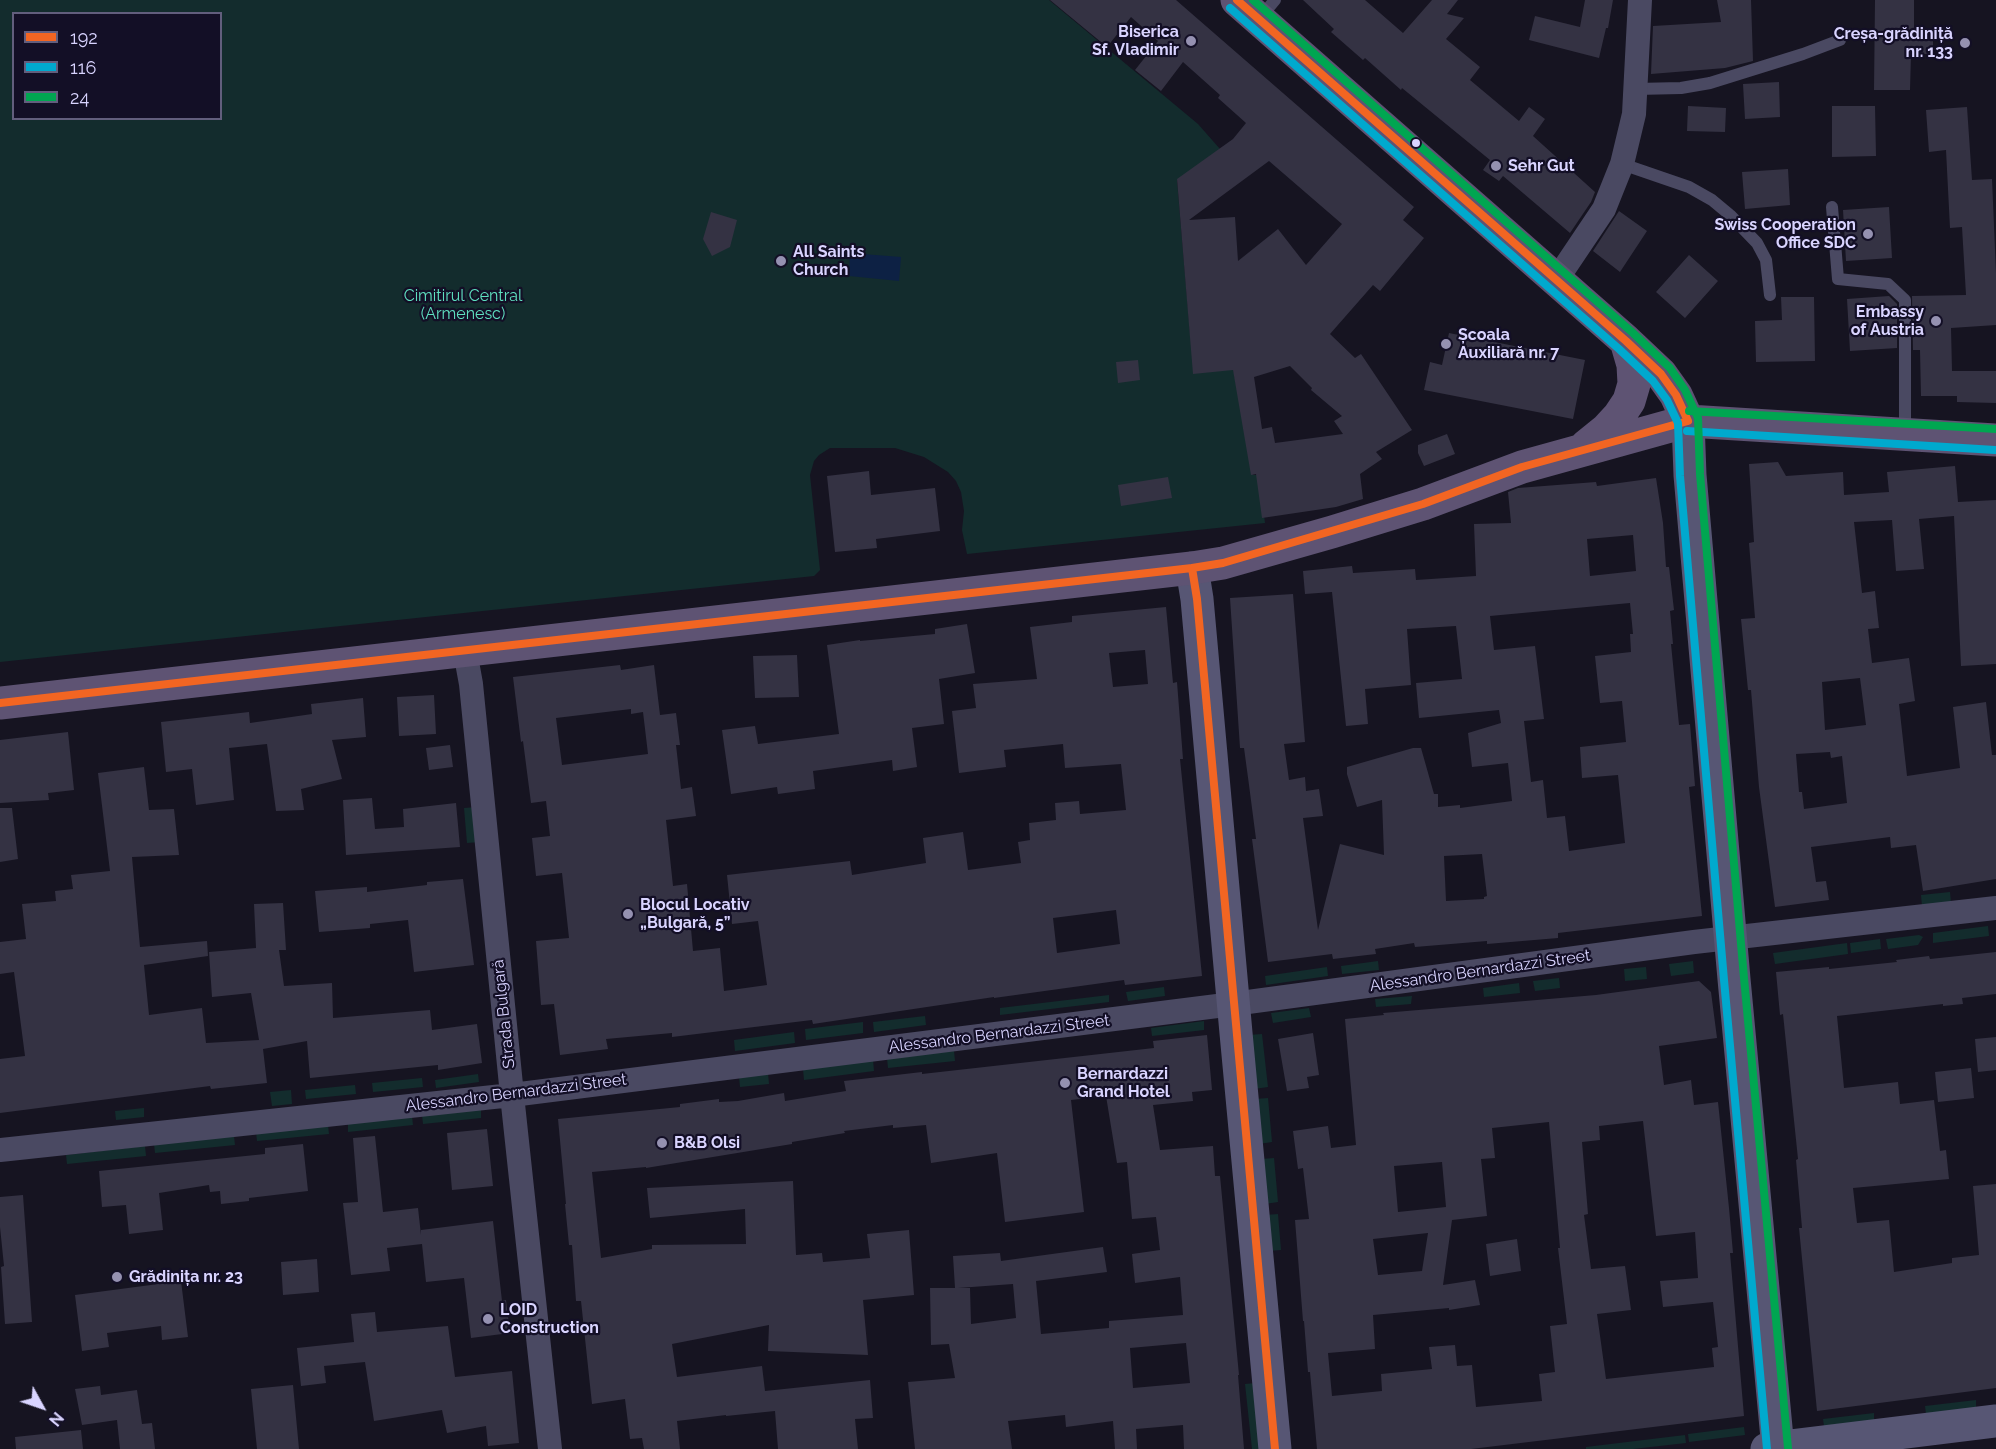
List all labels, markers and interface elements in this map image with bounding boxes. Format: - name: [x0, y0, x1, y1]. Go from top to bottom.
- legend: [12, 12, 222, 120]
- place label: Biserica Sf. Vladimir: [1092, 22, 1179, 60]
- place label: Creșa-grădiniță nr. 133: [1834, 24, 1953, 62]
- text: 192: [70, 27, 98, 48]
- marker: Biserica Sf. Vladimir: [1184, 34, 1198, 48]
- marker: Creșa-grădiniță nr. 133: [1958, 36, 1972, 50]
- text: 116: [70, 57, 96, 78]
- text: 24: [70, 87, 89, 108]
- unlabelled marker: [1410, 137, 1422, 149]
- place label: Sehr Gut: [1508, 156, 1575, 176]
- marker: Sehr Gut: [1489, 159, 1503, 173]
- place label: Swiss Cooperation Office SDC: [1714, 215, 1856, 253]
- marker: Swiss Cooperation Office SDC: [1861, 227, 1875, 241]
- place label: All Saints Church: [793, 242, 864, 280]
- marker: All Saints Church: [774, 254, 788, 268]
- park label: Cimitirul Central (Armenesc): [404, 286, 522, 324]
- place label: Embassy of Austria: [1851, 302, 1924, 340]
- marker: Embassy of Austria: [1929, 314, 1943, 328]
- place label: Școala Auxiliară nr. 7: [1458, 325, 1559, 363]
- marker: Școala Auxiliară nr. 7: [1439, 337, 1453, 351]
- place label: Blocul Locativ „Bulgară, 5”: [640, 895, 750, 933]
- marker: Blocul Locativ „Bulgară, 5”: [621, 907, 635, 921]
- street label: Alessandro Bernardazzi Street: [1369, 946, 1591, 996]
- street label: Strada Bulgară: [489, 959, 519, 1069]
- street label: Alessandro Bernardazzi Street: [887, 1011, 1111, 1057]
- place label: Bernardazzi Grand Hotel: [1077, 1064, 1170, 1102]
- street label: Alessandro Bernardazzi Street: [404, 1070, 628, 1116]
- marker: Bernardazzi Grand Hotel: [1058, 1076, 1072, 1090]
- place label: B&B Olsi: [674, 1133, 740, 1153]
- marker: B&B Olsi: [655, 1136, 669, 1150]
- place label: Grădinița nr. 23: [129, 1267, 243, 1287]
- marker: Grădinița nr. 23: [110, 1270, 124, 1284]
- place label: LOID Construction: [500, 1300, 599, 1338]
- marker: LOID Construction: [481, 1312, 495, 1326]
- north arrow: [12, 1377, 72, 1437]
- text: N: [45, 1408, 67, 1430]

